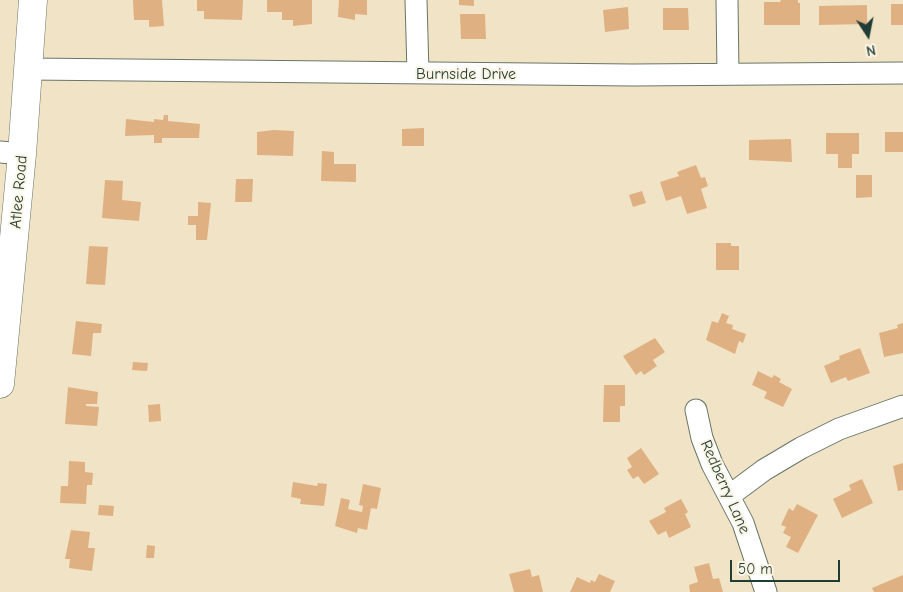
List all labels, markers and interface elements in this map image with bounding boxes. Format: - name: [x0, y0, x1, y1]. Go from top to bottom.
- north arrow: [843, 10, 893, 60]
- text: N: [865, 41, 877, 59]
- street label: Burnside Drive: [416, 64, 516, 84]
- street label: Atlee Road: [6, 155, 32, 229]
- street label: Redberry Lane: [696, 437, 754, 537]
- scale bar: [733, 550, 843, 582]
- text: 50 m: [738, 560, 773, 578]

